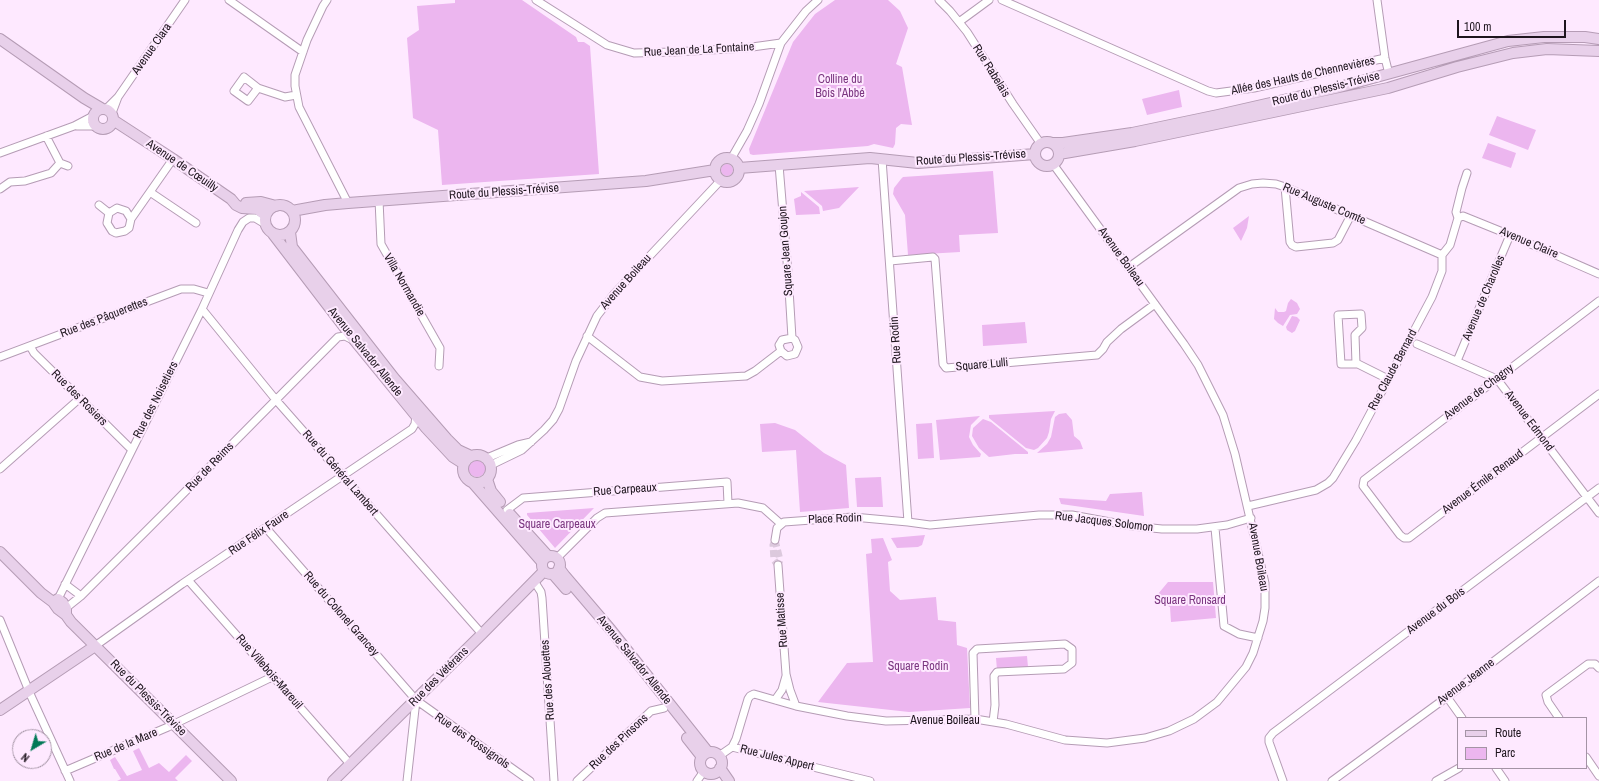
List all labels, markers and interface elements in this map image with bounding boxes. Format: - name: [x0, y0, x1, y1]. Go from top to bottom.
- scale bar: [1459, 12, 1568, 38]
- text: 100 m: [1464, 19, 1491, 35]
- street label: Avenue Clara: [129, 21, 175, 77]
- street label: Rue Jean de La Fontaine: [643, 40, 755, 60]
- street label: Rue Rabelais: [969, 42, 1013, 100]
- street label: Allée des Hauts de Chennevières: [1230, 54, 1376, 98]
- street label: Route du Plessis-Trévise: [1271, 69, 1381, 109]
- park label: Colline du Bois l'Abbé: [815, 73, 865, 101]
- street label: Avenue de Cœuilly: [143, 137, 221, 195]
- street label: Route du Plessis-Trévise: [916, 147, 1026, 169]
- street label: Rue Auguste Comte: [1280, 180, 1368, 228]
- street label: Route du Plessis-Trévise: [449, 181, 559, 203]
- street label: Square Jean Goujon: [776, 205, 796, 297]
- street label: Avenue Claire: [1498, 224, 1560, 262]
- street label: Avenue Boileau: [1095, 225, 1147, 289]
- street label: Villa Normandie: [380, 251, 428, 319]
- street label: Avenue Boileau: [597, 251, 655, 313]
- street label: Avenue de Charolles: [1460, 253, 1508, 343]
- street label: Rue des Pâquerettes: [58, 295, 150, 341]
- street label: Avenue Salvador Allende: [325, 305, 405, 399]
- street label: Rue Rodin: [887, 316, 905, 364]
- street label: Rue Claude Bernard: [1366, 327, 1420, 413]
- street label: Square Lulli: [955, 356, 1009, 374]
- street label: Rue des Noisetiers: [130, 359, 182, 441]
- street label: Avenue de Chagny: [1441, 361, 1517, 423]
- street label: Rue des Rosiers: [48, 367, 110, 429]
- street label: Avenue Edmond: [1501, 388, 1557, 454]
- street label: Rue du Général Lambert: [299, 427, 381, 519]
- street label: Rue de Reims: [183, 439, 237, 495]
- street label: Avenue Émile Renaud: [1439, 447, 1527, 517]
- street label: Rue Carpeaux: [593, 481, 657, 499]
- street label: Rue Félix Faure: [226, 508, 292, 558]
- street label: Rue Jacques Solomon: [1054, 509, 1154, 535]
- street label: Place Rodin: [808, 511, 862, 527]
- park label: Square Carpeaux: [518, 518, 596, 532]
- street label: Avenue Boileau: [1245, 522, 1271, 592]
- street label: Rue du Colonel Grancey: [300, 569, 382, 659]
- street label: Avenue du Bois: [1404, 584, 1468, 638]
- street label: Rue Matisse: [773, 592, 791, 648]
- park label: Square Ronsard: [1154, 594, 1226, 608]
- street label: Avenue Salvador Allende: [594, 613, 674, 707]
- street label: Rue Villebois-Mareuil: [233, 632, 305, 712]
- street label: Rue des Alouettes: [538, 639, 558, 721]
- street label: Rue des Vétérans: [406, 644, 472, 710]
- street label: Avenue Jeanne: [1434, 656, 1498, 708]
- street label: Rue du Plessis-Trévise: [107, 657, 189, 739]
- park label: Square Rodin: [888, 660, 948, 674]
- street label: Rue des Rossignols: [432, 710, 512, 772]
- street label: Rue des Pinsons: [587, 711, 651, 773]
- street label: Avenue Boileau: [910, 714, 980, 728]
- legend: [1457, 717, 1587, 769]
- street label: Rue de la Mare: [92, 725, 160, 765]
- text: Route: [1495, 725, 1521, 741]
- north arrow: [12, 729, 52, 769]
- street label: Rue Jules Appert: [739, 742, 815, 774]
- text: Parc: [1495, 745, 1515, 761]
- text: N: [18, 750, 32, 765]

